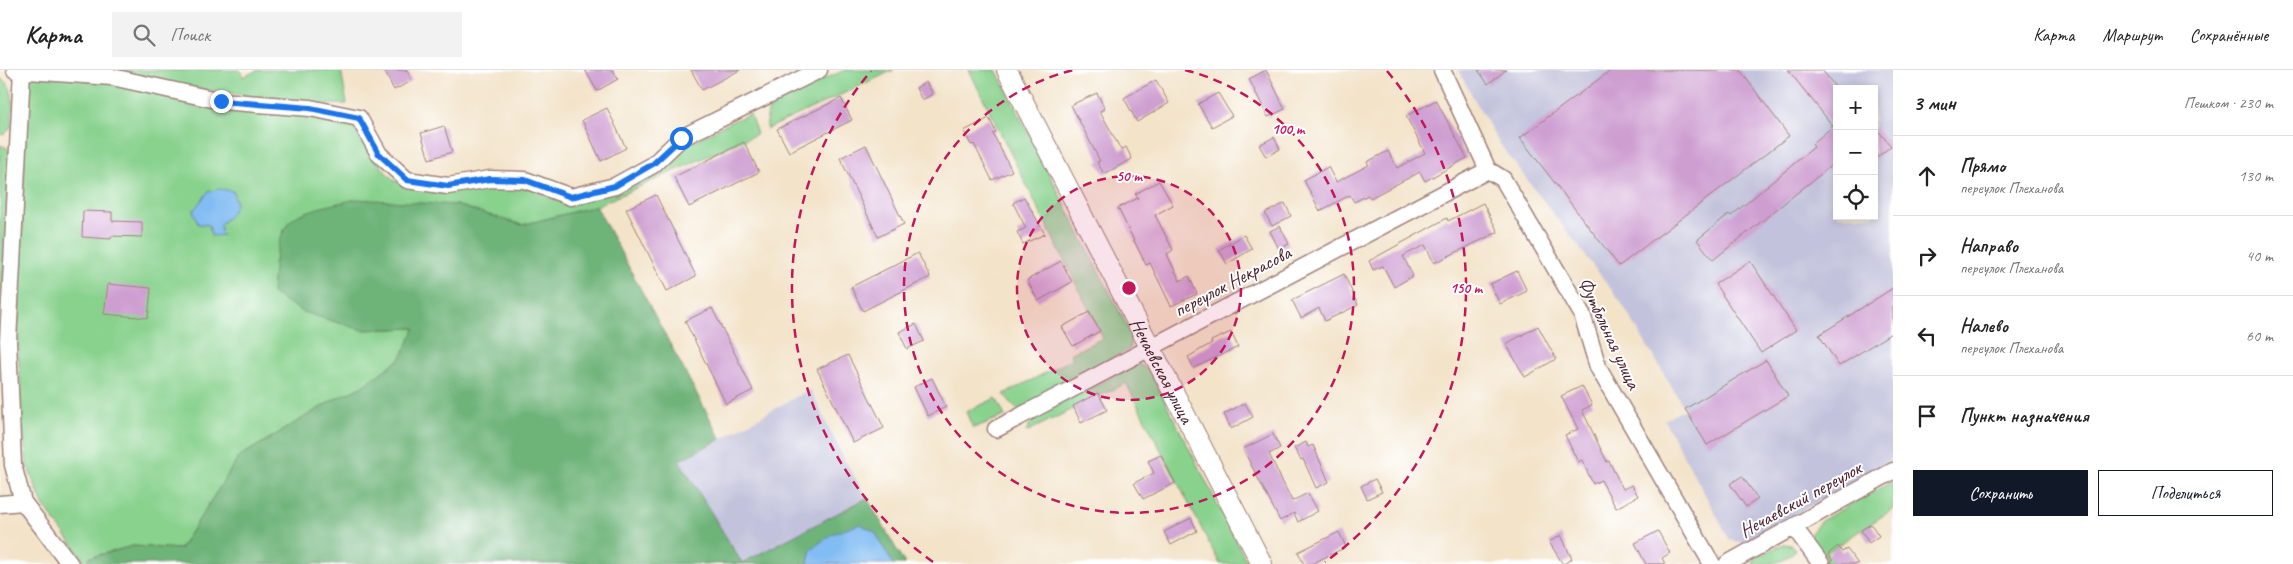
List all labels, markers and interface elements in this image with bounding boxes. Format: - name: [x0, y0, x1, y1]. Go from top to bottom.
- search box: [112, 12, 462, 57]
- text: Карта: [25, 20, 82, 50]
- icon: search: [130, 21, 158, 49]
- text: Поиск: [170, 23, 210, 47]
- text: Карта: [2033, 24, 2074, 46]
- text: Маршрут: [2102, 24, 2162, 46]
- text: Сохранённые: [2190, 24, 2268, 46]
- map controls: [1833, 85, 1878, 220]
- button: +: [1833, 85, 1878, 130]
- route end: [210, 90, 233, 113]
- text: 3 мин: [1913, 90, 1956, 116]
- text: Пешком · 230 m: [2184, 93, 2273, 113]
- text: 100 m: [1272, 120, 1306, 139]
- route start: [670, 127, 693, 150]
- button: −: [1833, 130, 1878, 175]
- text: Прямо: [1960, 154, 2005, 178]
- icon: ahead: [1913, 162, 1941, 190]
- text: 130 m: [2239, 166, 2273, 186]
- text: 50 m: [1116, 167, 1143, 186]
- button: locate: [1833, 175, 1878, 220]
- text: переулок Плеханова: [1960, 178, 2063, 198]
- text: Направо: [1960, 234, 2018, 258]
- street label: переулок Некрасова: [1169, 239, 1297, 323]
- icon: right: [1913, 242, 1941, 270]
- text: 40 m: [2246, 246, 2273, 266]
- text: переулок Плеханова: [1960, 258, 2063, 278]
- street label: Футбольная улица: [1573, 273, 1647, 394]
- centre of rings: [1120, 279, 1138, 297]
- text: 150 m: [1450, 279, 1484, 298]
- street label: Нечаевская улица: [1124, 313, 1200, 429]
- text: Налево: [1960, 314, 2008, 338]
- icon: left: [1913, 322, 1941, 350]
- text: 60 m: [2246, 326, 2273, 346]
- text: переулок Плеханова: [1960, 338, 2063, 358]
- icon: arrive: [1913, 402, 1941, 430]
- text: Пункт назначения: [1960, 404, 2089, 428]
- street label: Нечаевский переулок: [1735, 455, 1867, 543]
- button: Сохранить: [1913, 470, 2088, 516]
- button: Поделиться: [2098, 470, 2273, 516]

